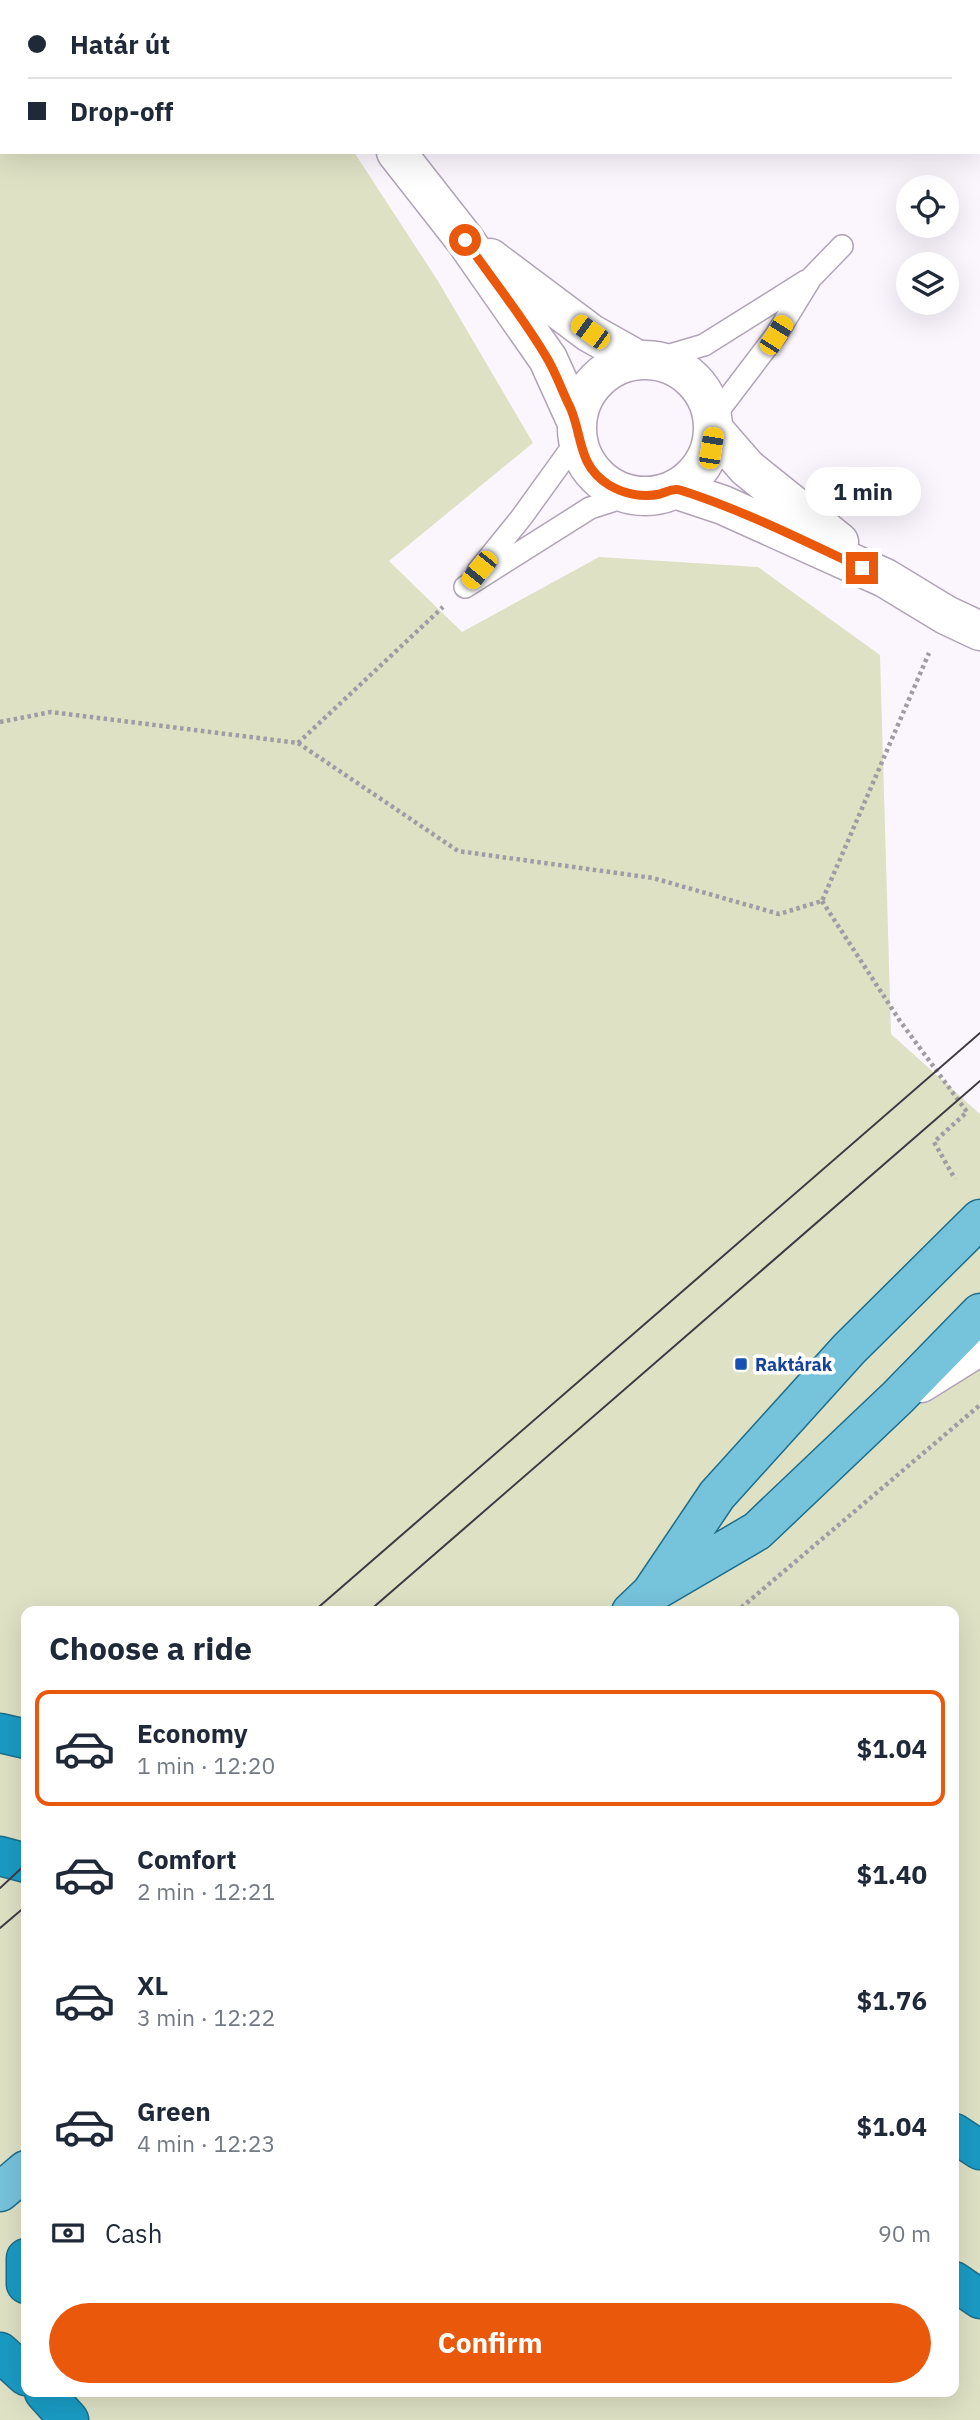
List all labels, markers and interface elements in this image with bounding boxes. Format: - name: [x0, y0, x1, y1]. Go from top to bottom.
- text: Határ út: [70, 27, 170, 61]
- text: Drop-off: [70, 94, 173, 128]
- map controls: [896, 175, 959, 315]
- button: locate: [896, 175, 959, 238]
- route start: [449, 224, 481, 256]
- button: layers: [896, 252, 959, 315]
- car: [567, 311, 614, 353]
- car: [756, 312, 797, 358]
- car: [698, 426, 725, 470]
- callout: 1 min: [804, 466, 920, 516]
- text: 1 min: [833, 476, 893, 506]
- car: [458, 547, 501, 593]
- route end: [846, 552, 878, 584]
- place label: Raktárak: [755, 1353, 833, 1376]
- marker: Raktárak: [733, 1356, 749, 1372]
- text: Choose a ride: [49, 1627, 252, 1669]
- text: Economy: [137, 1716, 248, 1750]
- icon: car: [53, 1717, 116, 1780]
- text: $1.04: [857, 1731, 927, 1765]
- text: 1 min · 12:20: [137, 1750, 275, 1780]
- text: Comfort: [137, 1842, 236, 1876]
- icon: car: [53, 1843, 116, 1906]
- text: $1.40: [857, 1857, 927, 1891]
- text: 2 min · 12:21: [137, 1876, 275, 1906]
- text: XL: [137, 1968, 168, 2002]
- icon: car: [53, 1969, 116, 2032]
- text: $1.76: [857, 1983, 927, 2017]
- text: 3 min · 12:22: [137, 2002, 275, 2032]
- text: Green: [137, 2094, 211, 2128]
- icon: car: [53, 2095, 116, 2158]
- text: $1.04: [857, 2109, 927, 2143]
- text: 4 min · 12:23: [137, 2128, 275, 2158]
- icon: cash: [49, 2214, 87, 2252]
- text: Cash: [105, 2216, 162, 2250]
- text: 90 m: [878, 2218, 931, 2248]
- button: Confirm: [49, 2303, 931, 2383]

